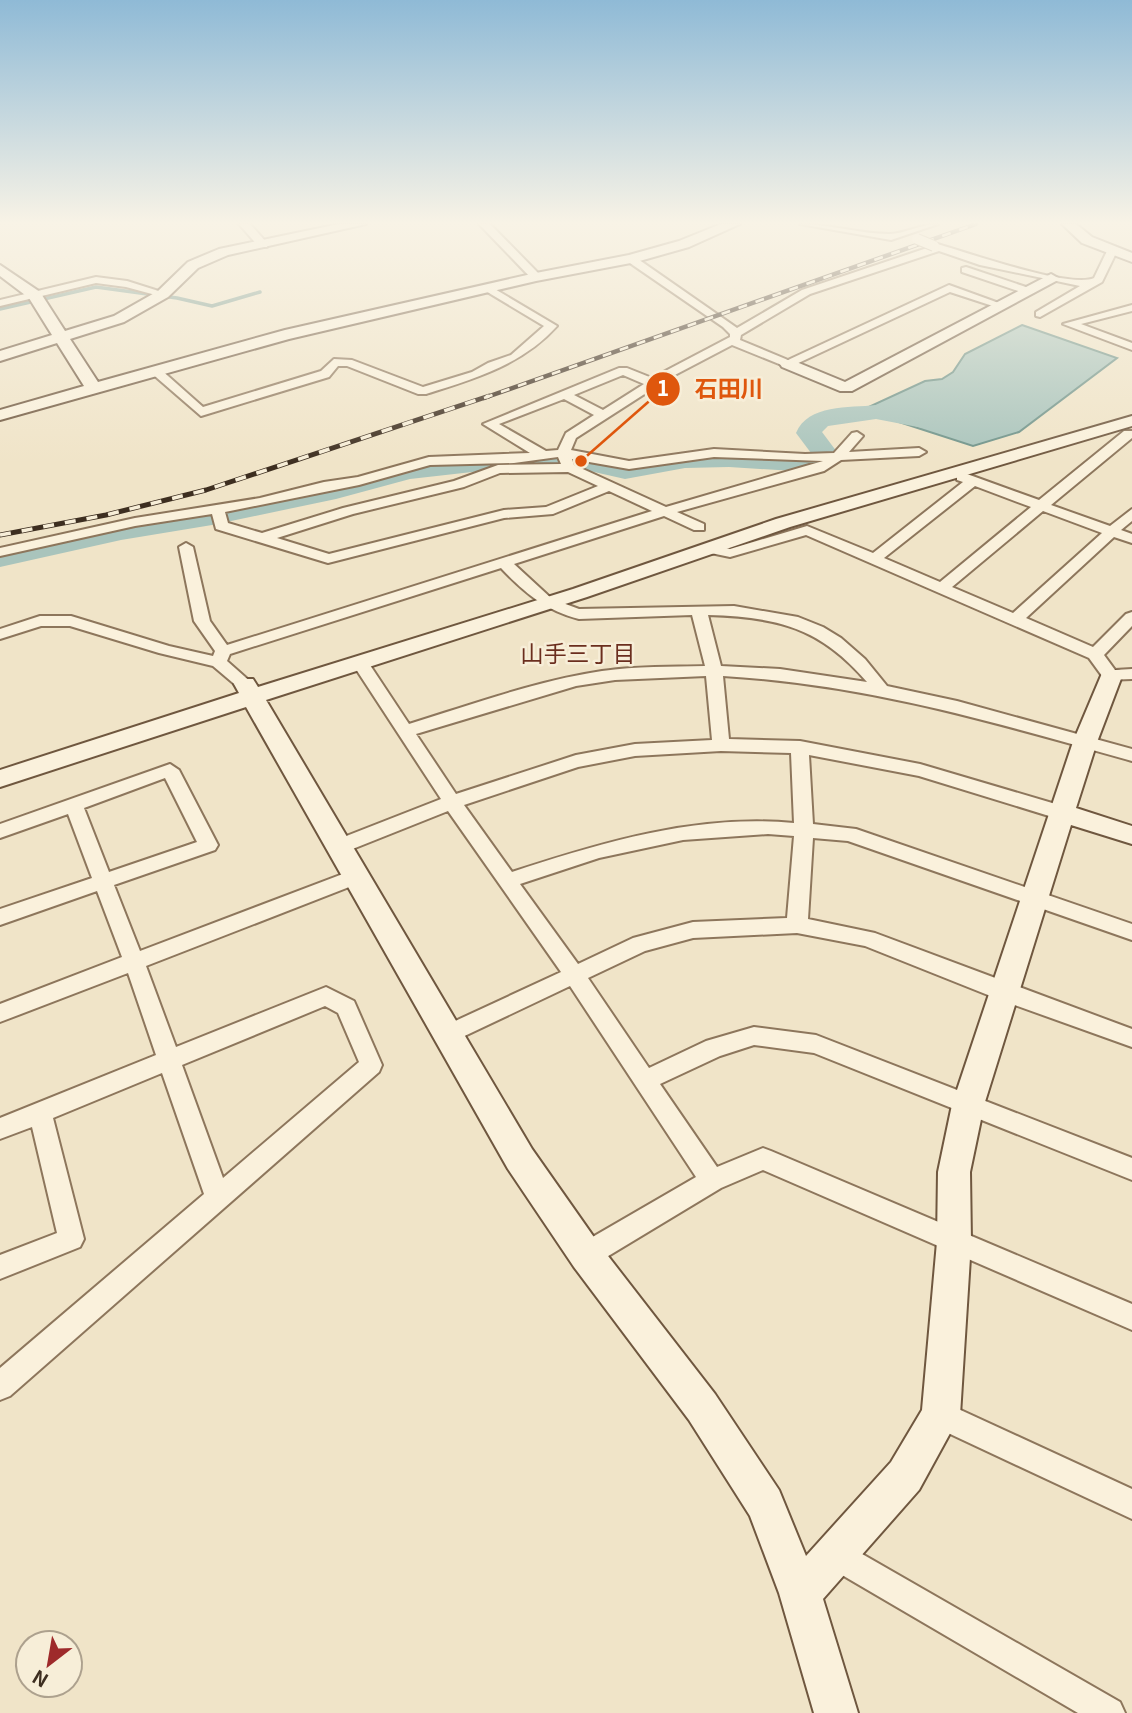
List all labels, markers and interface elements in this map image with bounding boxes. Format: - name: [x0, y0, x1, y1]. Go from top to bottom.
- callout: 石田川: [645, 367, 777, 411]
- text: 石田川: [695, 370, 764, 404]
- text: 1: [657, 372, 669, 402]
- district label: 山手三丁目: [521, 635, 636, 669]
- north arrow: [14, 1629, 84, 1699]
- text: N: [26, 1665, 53, 1695]

